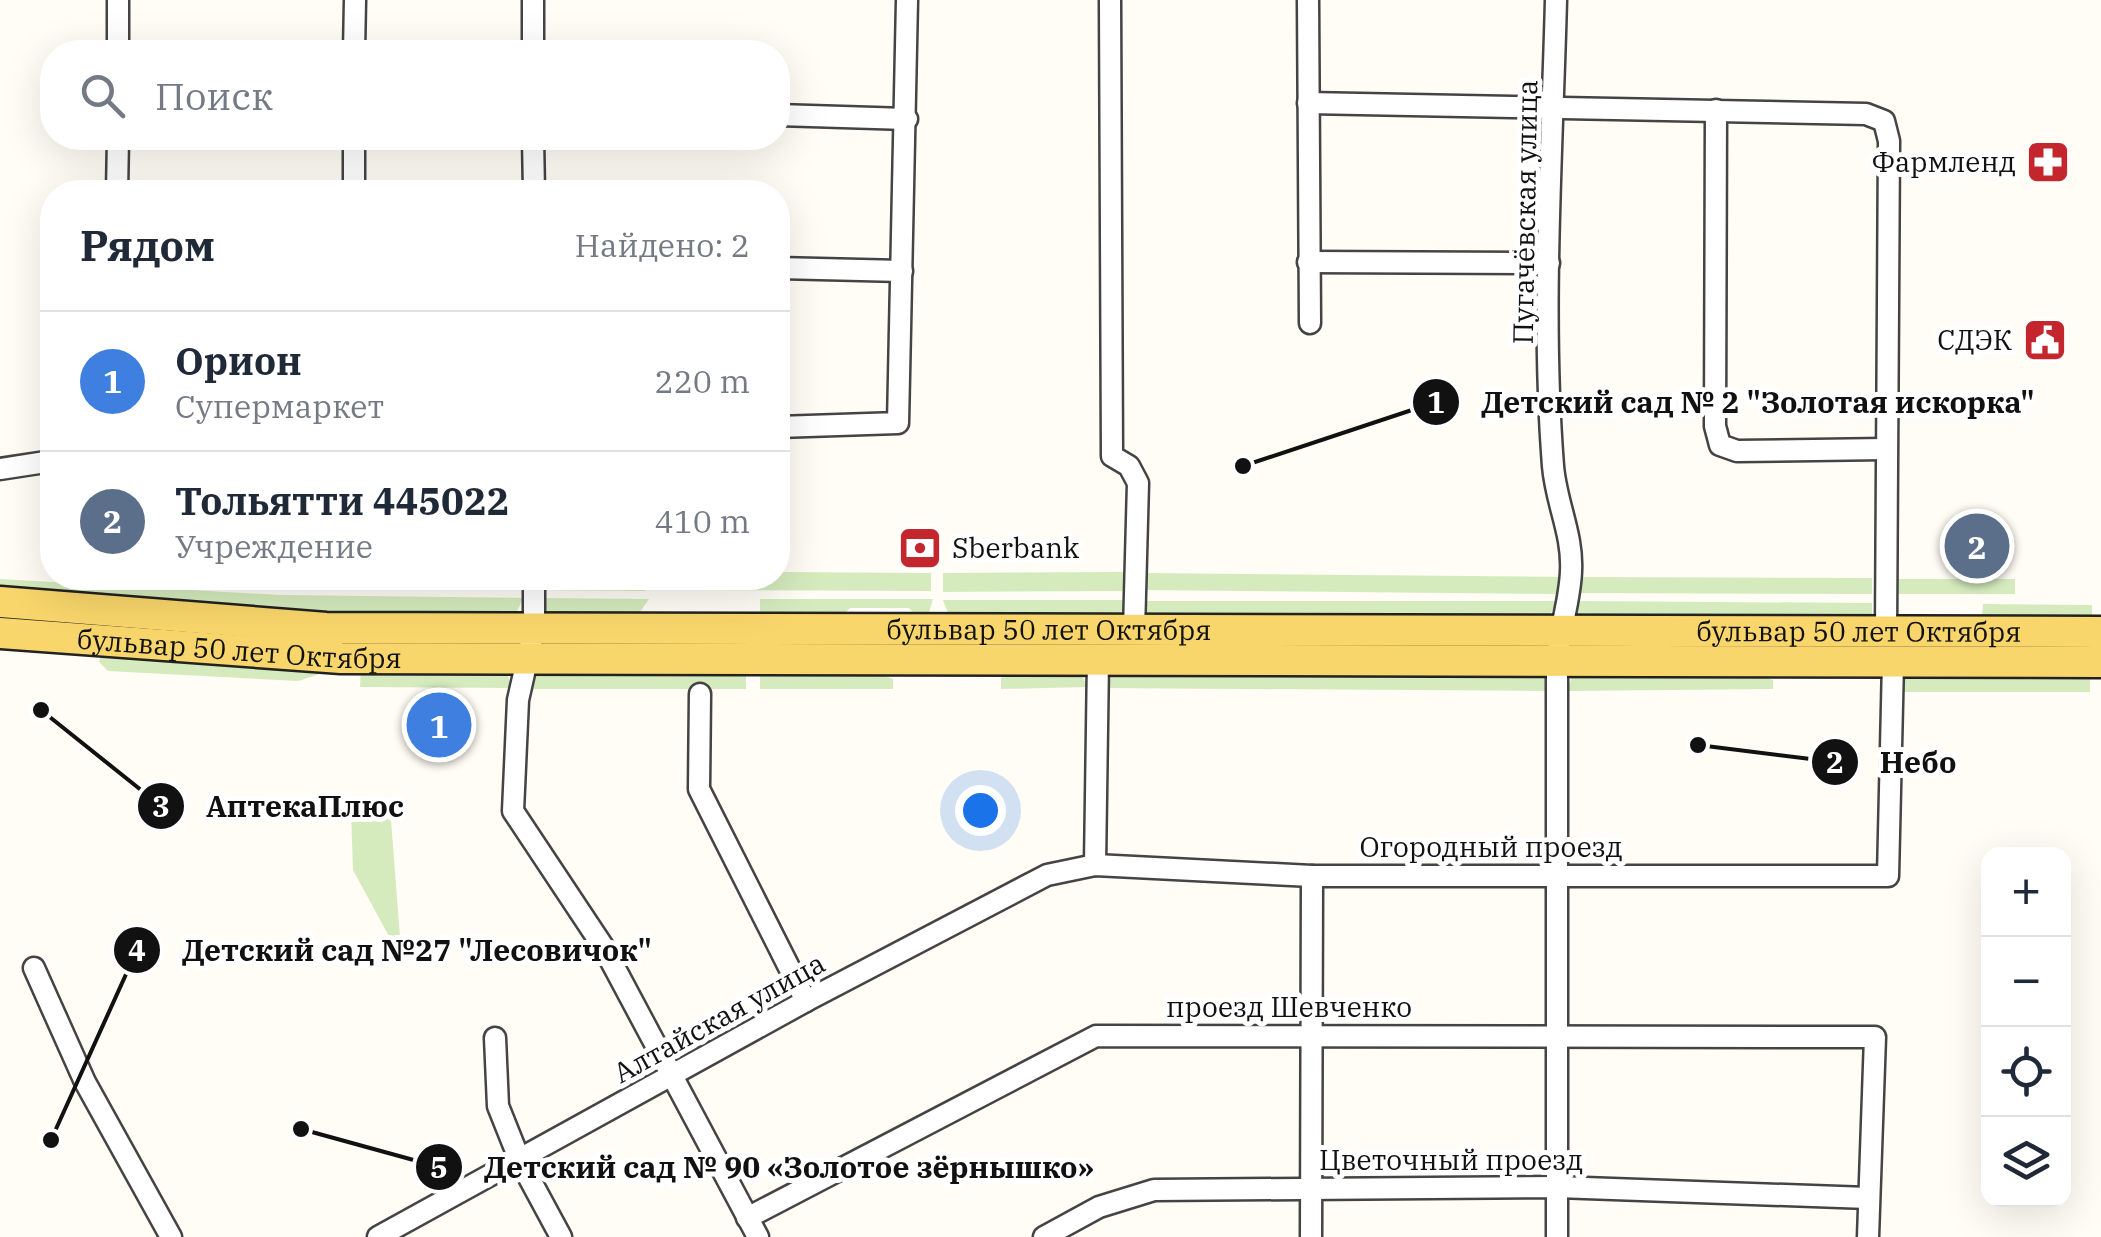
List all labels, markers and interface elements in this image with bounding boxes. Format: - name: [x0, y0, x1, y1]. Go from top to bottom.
- search box: [40, 40, 790, 150]
- icon: search: [75, 68, 130, 123]
- text: Поиск: [155, 71, 273, 120]
- street label: Пугачёвская улица: [1504, 79, 1545, 345]
- pharmacy icon: Фармленд: [2025, 139, 2071, 185]
- place label: Фармленд: [1872, 143, 2016, 180]
- text: Рядом: [80, 218, 215, 273]
- text: Найдено: 2: [575, 224, 750, 266]
- public building icon: СДЭК: [2022, 317, 2068, 363]
- place label: СДЭК: [1937, 321, 2012, 358]
- text: Орион: [175, 336, 302, 385]
- text: 1: [103, 360, 122, 402]
- text: 220 m: [654, 360, 750, 402]
- callout: Детский сад № 2 "Золотая искорка": [1411, 372, 2054, 432]
- text: 1: [1427, 382, 1445, 421]
- text: Детский сад № 2 "Золотая искорка": [1481, 382, 2035, 421]
- text: Супермаркет: [175, 385, 384, 427]
- text: Тольятти 445022: [175, 476, 510, 525]
- text: 2: [103, 500, 122, 542]
- text: 410 m: [654, 500, 750, 542]
- pin: 2: [1944, 508, 2010, 584]
- text: Учреждение: [175, 525, 373, 567]
- bank icon: Sberbank: [897, 525, 943, 571]
- place label: Sberbank: [952, 529, 1080, 566]
- street label: бульвар 50 лет Октября: [886, 610, 1212, 648]
- street label: бульвар 50 лет Октября: [1696, 612, 2022, 650]
- street label: бульвар 50 лет Октября: [76, 620, 402, 676]
- pin: 1: [406, 688, 472, 762]
- callout: Небо: [1810, 732, 1977, 792]
- text: 2: [1826, 742, 1844, 781]
- text: Небо: [1880, 742, 1956, 781]
- callout: АптекаПлюс: [136, 776, 424, 836]
- your location: [955, 785, 1006, 836]
- text: 3: [152, 786, 170, 825]
- text: АптекаПлюс: [206, 786, 404, 825]
- street label: Огородный проезд: [1359, 828, 1623, 865]
- map controls: [1981, 847, 2071, 1207]
- button: +: [1981, 847, 2071, 937]
- callout: Детский сад №27 "Лесовичок": [112, 920, 672, 980]
- text: 4: [128, 930, 146, 969]
- text: Детский сад №27 "Лесовичок": [182, 930, 652, 969]
- button: −: [1981, 937, 2071, 1027]
- street label: Алтайская улица: [606, 944, 831, 1091]
- street label: проезд Шевченко: [1166, 988, 1412, 1025]
- button: locate: [1981, 1027, 2071, 1117]
- button: layers: [1981, 1117, 2071, 1207]
- callout: Детский сад № 90 «Золотое зёрнышко»: [414, 1137, 1114, 1197]
- street label: Цветочный проезд: [1319, 1141, 1583, 1178]
- text: 5: [430, 1147, 448, 1186]
- text: Детский сад № 90 «Золотое зёрнышко»: [484, 1147, 1094, 1186]

